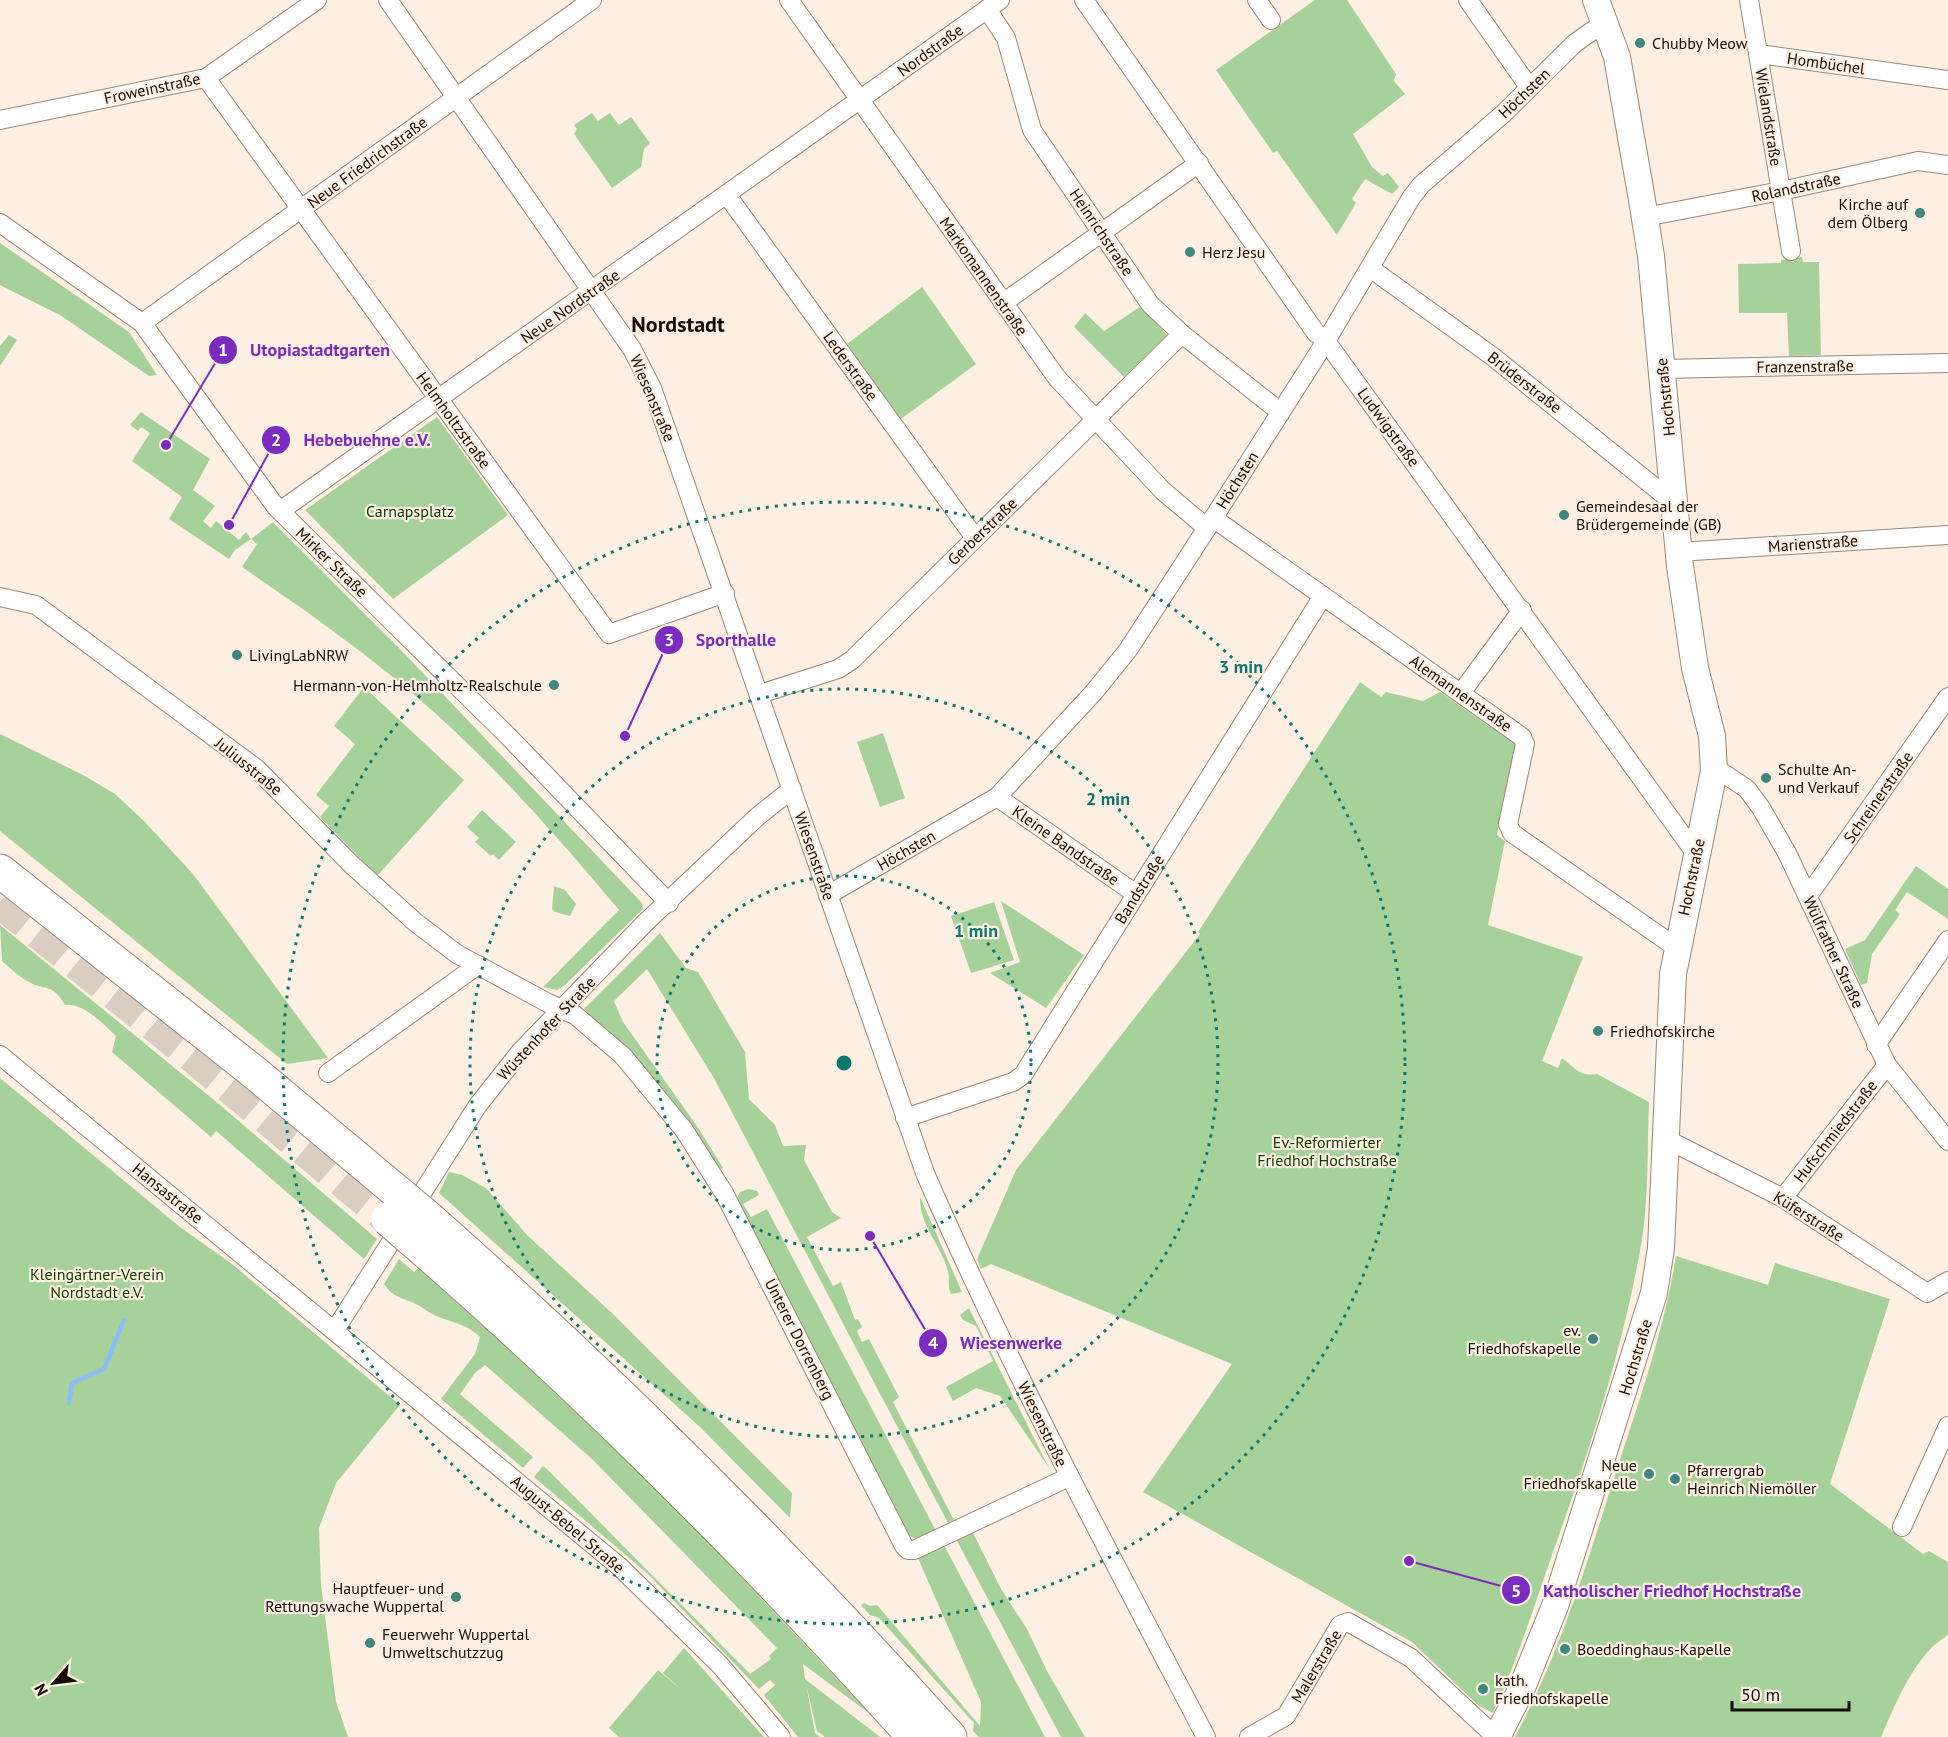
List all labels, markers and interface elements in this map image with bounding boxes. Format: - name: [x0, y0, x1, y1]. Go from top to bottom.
- street label: Nordstraße: [893, 19, 967, 81]
- place label: Chubby Meow: [1652, 33, 1748, 53]
- marker: Chubby Meow: [1633, 36, 1647, 50]
- street label: Hombüchel: [1786, 48, 1867, 78]
- street label: Höchsten: [1494, 64, 1554, 122]
- street label: Wielandstraße: [1751, 67, 1787, 167]
- street label: Froweinstraße: [102, 68, 202, 108]
- street label: Neue Friedrichstraße: [303, 112, 431, 212]
- street label: Rolandstraße: [1750, 168, 1842, 206]
- street label: Heinrichstraße: [1066, 185, 1138, 279]
- place label: Kirche auf dem Ölberg: [1828, 194, 1909, 232]
- marker: Kirche auf dem Ölberg: [1913, 206, 1927, 220]
- street label: Markomannenstraße: [936, 213, 1032, 339]
- place label: Herz Jesu: [1202, 242, 1265, 262]
- marker: Herz Jesu: [1183, 245, 1197, 259]
- street label: Neue Nordstraße: [517, 264, 623, 348]
- district label: Nordstadt: [631, 310, 725, 338]
- street label: Lederstraße: [819, 327, 883, 405]
- callout: Utopiastadtgarten: [208, 332, 401, 368]
- text: 1: [218, 338, 228, 361]
- text: Utopiastadtgarten: [250, 338, 390, 361]
- street label: Brüderstraße: [1484, 347, 1566, 417]
- street label: Wiesenstraße: [626, 352, 680, 444]
- street label: Franzenstraße: [1756, 355, 1854, 377]
- street label: Hochstraße: [1651, 357, 1679, 437]
- street label: Helmholtzstraße: [412, 368, 496, 472]
- street label: Ludwigstraße: [1354, 384, 1424, 470]
- callout: Hebebuehne e.V.: [261, 422, 442, 458]
- text: 2: [271, 428, 281, 451]
- text: Hebebuehne e.V.: [303, 428, 431, 451]
- street label: Höchsten: [1212, 447, 1262, 513]
- street label: Gerberstraße: [943, 493, 1021, 569]
- place label: Gemeindesaal der Brüdergemeinde (GB): [1576, 496, 1722, 534]
- park label: Carnapsplatz: [366, 501, 454, 521]
- marker: Gemeindesaal der Brüdergemeinde (GB): [1557, 508, 1571, 522]
- street label: Mirker Straße: [292, 523, 372, 601]
- street label: Marienstraße: [1767, 530, 1859, 556]
- callout: Sporthalle: [654, 622, 789, 658]
- text: 3: [664, 628, 674, 651]
- text: Sporthalle: [696, 628, 776, 651]
- place label: LivingLabNRW: [249, 645, 349, 665]
- marker: LivingLabNRW: [230, 648, 244, 662]
- street label: Alemannenstraße: [1406, 650, 1516, 736]
- text: 3 min: [1219, 655, 1263, 678]
- place label: Hermann-von-Helmholtz-Realschule: [293, 675, 542, 695]
- marker: Hermann-von-Helmholtz-Realschule: [547, 678, 561, 692]
- street label: Juliusstraße: [211, 732, 287, 799]
- street label: Schreinerstraße: [1839, 747, 1917, 847]
- place label: Schulte An- und Verkauf: [1778, 759, 1860, 797]
- marker: Schulte An- und Verkauf: [1759, 771, 1773, 785]
- text: 2 min: [1086, 787, 1130, 810]
- street label: Kleine Bandstraße: [1009, 801, 1123, 889]
- street label: Wiesenstraße: [791, 809, 839, 903]
- street label: Höchsten: [873, 825, 939, 875]
- street label: Hochstraße: [1673, 837, 1709, 917]
- street label: Bandstraße: [1110, 851, 1168, 927]
- street label: Wülfrather Straße: [1799, 893, 1869, 1011]
- text: 1 min: [954, 919, 998, 942]
- street label: Wüstenhofer Straße: [493, 972, 599, 1084]
- place label: Friedhofskirche: [1610, 1021, 1715, 1041]
- marker: Friedhofskirche: [1591, 1024, 1605, 1038]
- centre of rings: [834, 1053, 854, 1073]
- street label: Hufschmiedstraße: [1789, 1076, 1881, 1186]
- park label: Ev.-Reformierter Friedhof Hochstraße: [1257, 1132, 1397, 1170]
- street label: Hansastraße: [129, 1158, 207, 1228]
- street label: Küferstraße: [1770, 1186, 1848, 1246]
- park label: Kleingärtner-Verein Nordstadt e.V.: [30, 1264, 164, 1302]
- street label: Unterer Dorrenberg: [761, 1275, 839, 1403]
- street label: Hochstraße: [1614, 1317, 1656, 1397]
- place label: ev. Friedhofskapelle: [1467, 1320, 1581, 1358]
- callout: Wiesenwerke: [918, 1325, 1074, 1361]
- text: 4: [928, 1331, 938, 1354]
- text: Wiesenwerke: [960, 1331, 1062, 1354]
- marker: ev. Friedhofskapelle: [1586, 1332, 1600, 1346]
- street label: Wiesenstraße: [1014, 1378, 1072, 1470]
- place label: Neue Friedhofskapelle: [1523, 1455, 1637, 1493]
- place label: Pfarrergrab Heinrich Niemöller: [1687, 1460, 1817, 1498]
- marker: Neue Friedhofskapelle: [1642, 1467, 1656, 1481]
- street label: August-Bebel-Straße: [507, 1471, 629, 1577]
- marker: Pfarrergrab Heinrich Niemöller: [1668, 1472, 1682, 1486]
- callout: Katholischer Friedhof Hochstraße: [1501, 1572, 1813, 1608]
- place label: Hauptfeuer- und Rettungswache Wuppertal: [265, 1578, 444, 1616]
- text: 5: [1511, 1579, 1521, 1602]
- text: Katholischer Friedhof Hochstraße: [1543, 1579, 1801, 1602]
- marker: Hauptfeuer- und Rettungswache Wuppertal: [449, 1590, 463, 1604]
- place label: Feuerwehr Wuppertal Umweltschutzzug: [382, 1624, 529, 1662]
- street label: Malerstraße: [1286, 1626, 1346, 1706]
- marker: Feuerwehr Wuppertal Umweltschutzzug: [363, 1636, 377, 1650]
- place label: Boeddinghaus-Kapelle: [1577, 1639, 1731, 1659]
- marker: Boeddinghaus-Kapelle: [1558, 1642, 1572, 1656]
- north arrow: [24, 1653, 84, 1713]
- place label: kath. Friedhofskapelle: [1495, 1670, 1609, 1708]
- scale bar: [1732, 1674, 1849, 1712]
- text: N: [29, 1681, 52, 1699]
- marker: kath. Friedhofskapelle: [1476, 1682, 1490, 1696]
- text: 50 m: [1741, 1683, 1780, 1706]

